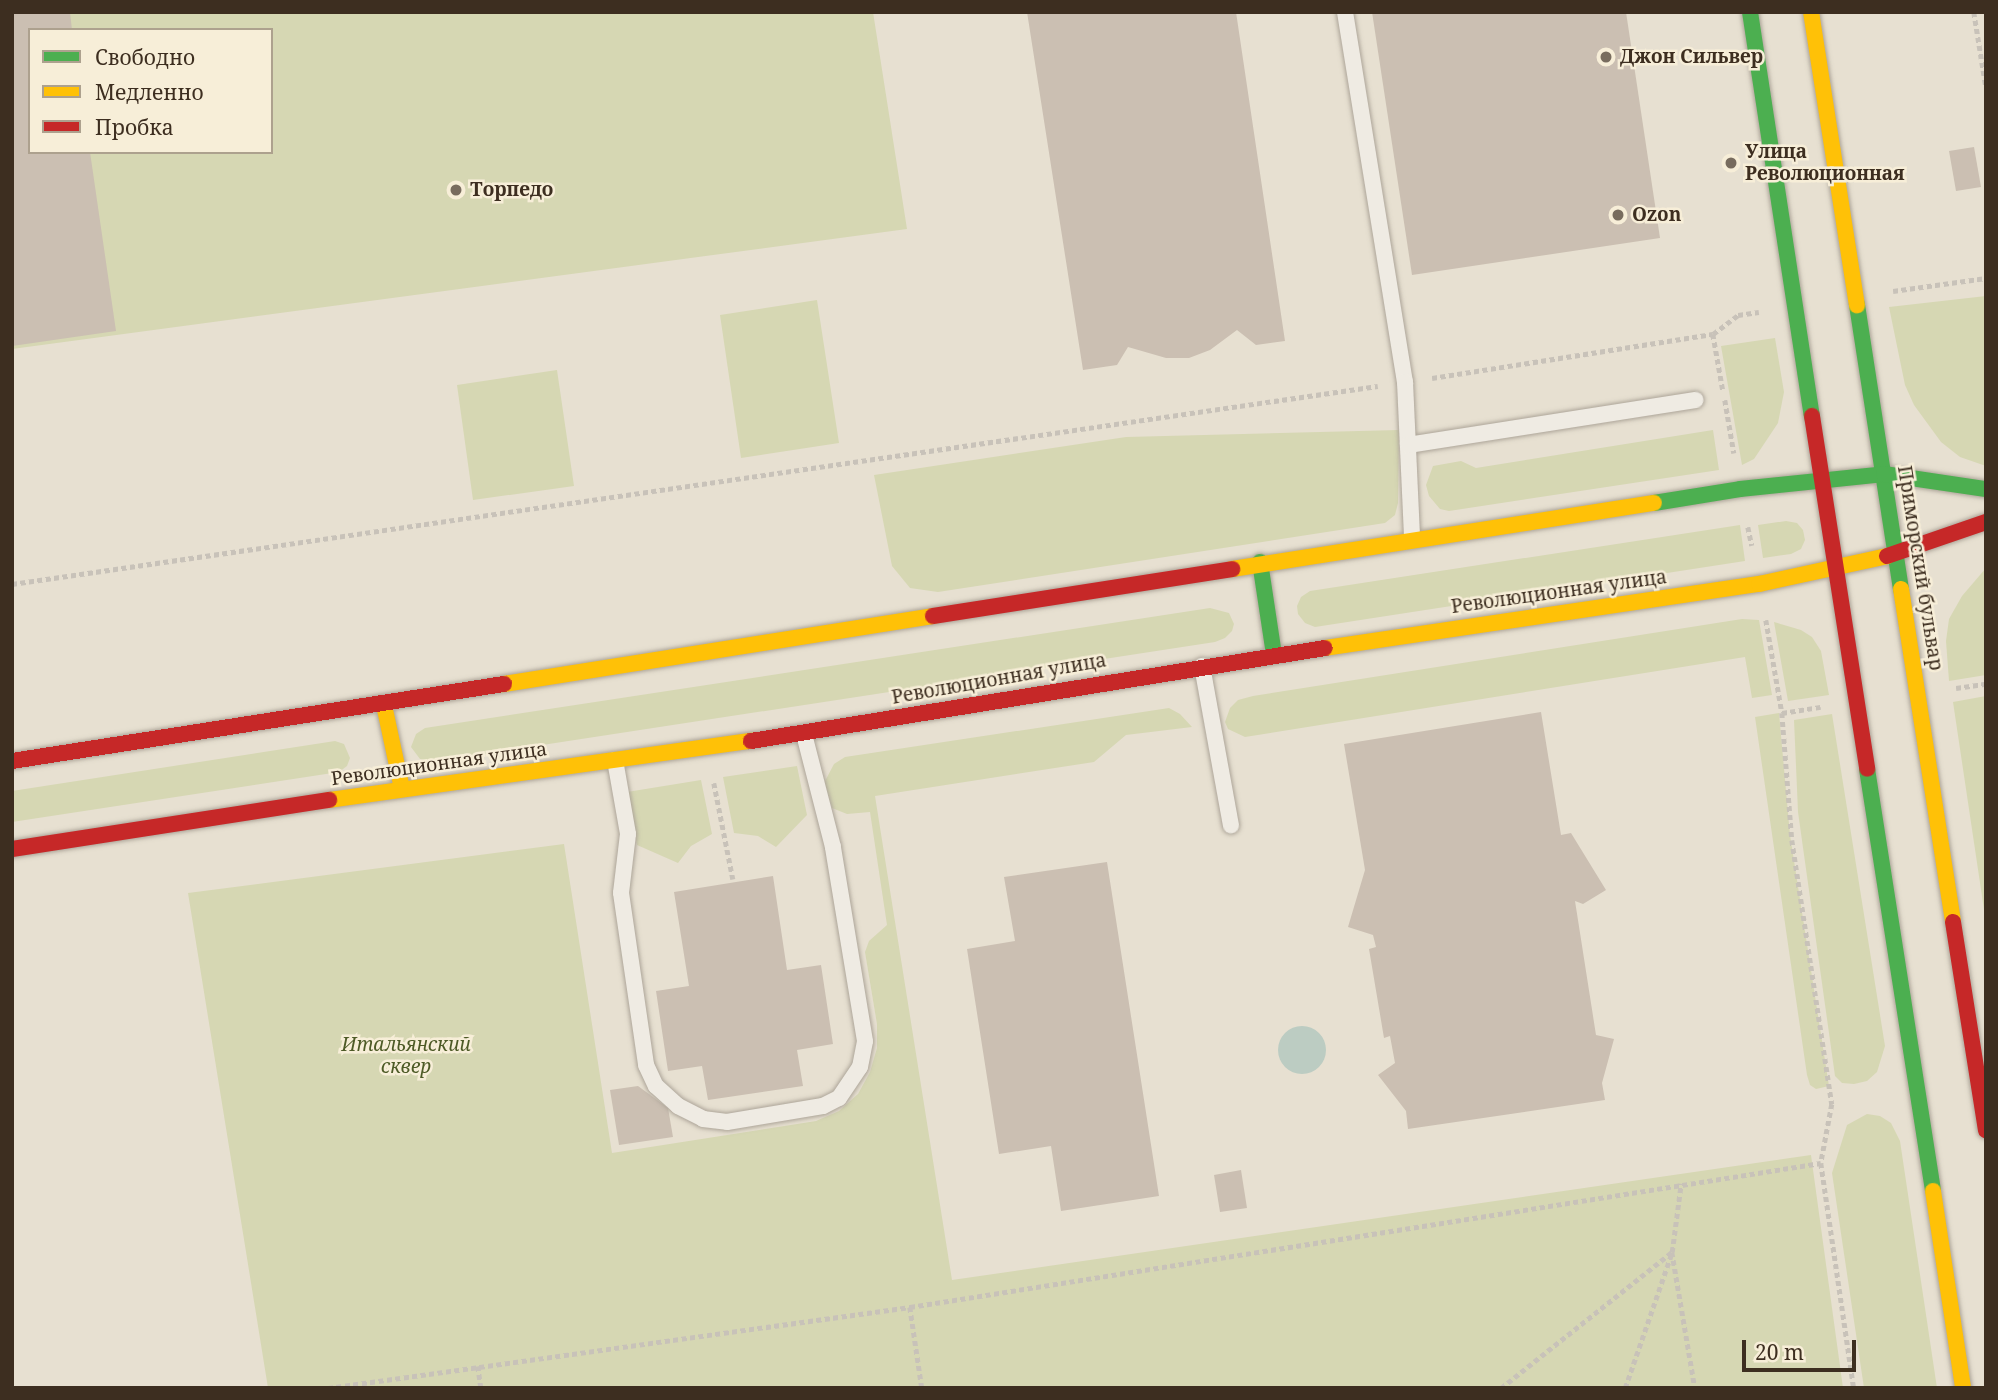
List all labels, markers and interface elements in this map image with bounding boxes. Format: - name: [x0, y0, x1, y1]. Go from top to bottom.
- legend: [28, 28, 273, 154]
- text: Свободно: [95, 43, 195, 71]
- place label: Джон Сильвер: [1620, 46, 1763, 68]
- marker: Джон Сильвер: [1598, 49, 1614, 65]
- text: Медленно: [95, 78, 204, 106]
- text: Пробка: [95, 113, 174, 141]
- place label: Улица Революционная: [1745, 141, 1905, 185]
- marker: Улица Революционная: [1723, 155, 1739, 171]
- place label: Торпедо: [470, 179, 553, 201]
- marker: Торпедо: [448, 182, 464, 198]
- place label: Ozon: [1632, 204, 1681, 226]
- marker: Ozon: [1610, 207, 1626, 223]
- street label: Приморский бульвар: [1893, 464, 1947, 672]
- street label: Революционная улица: [1450, 566, 1668, 618]
- street label: Революционная улица: [890, 649, 1108, 709]
- street label: Революционная улица: [330, 738, 548, 790]
- park label: Итальянский сквер: [341, 1034, 471, 1078]
- scale bar: [1746, 1326, 1860, 1370]
- text: 20 m: [1755, 1338, 1804, 1366]

